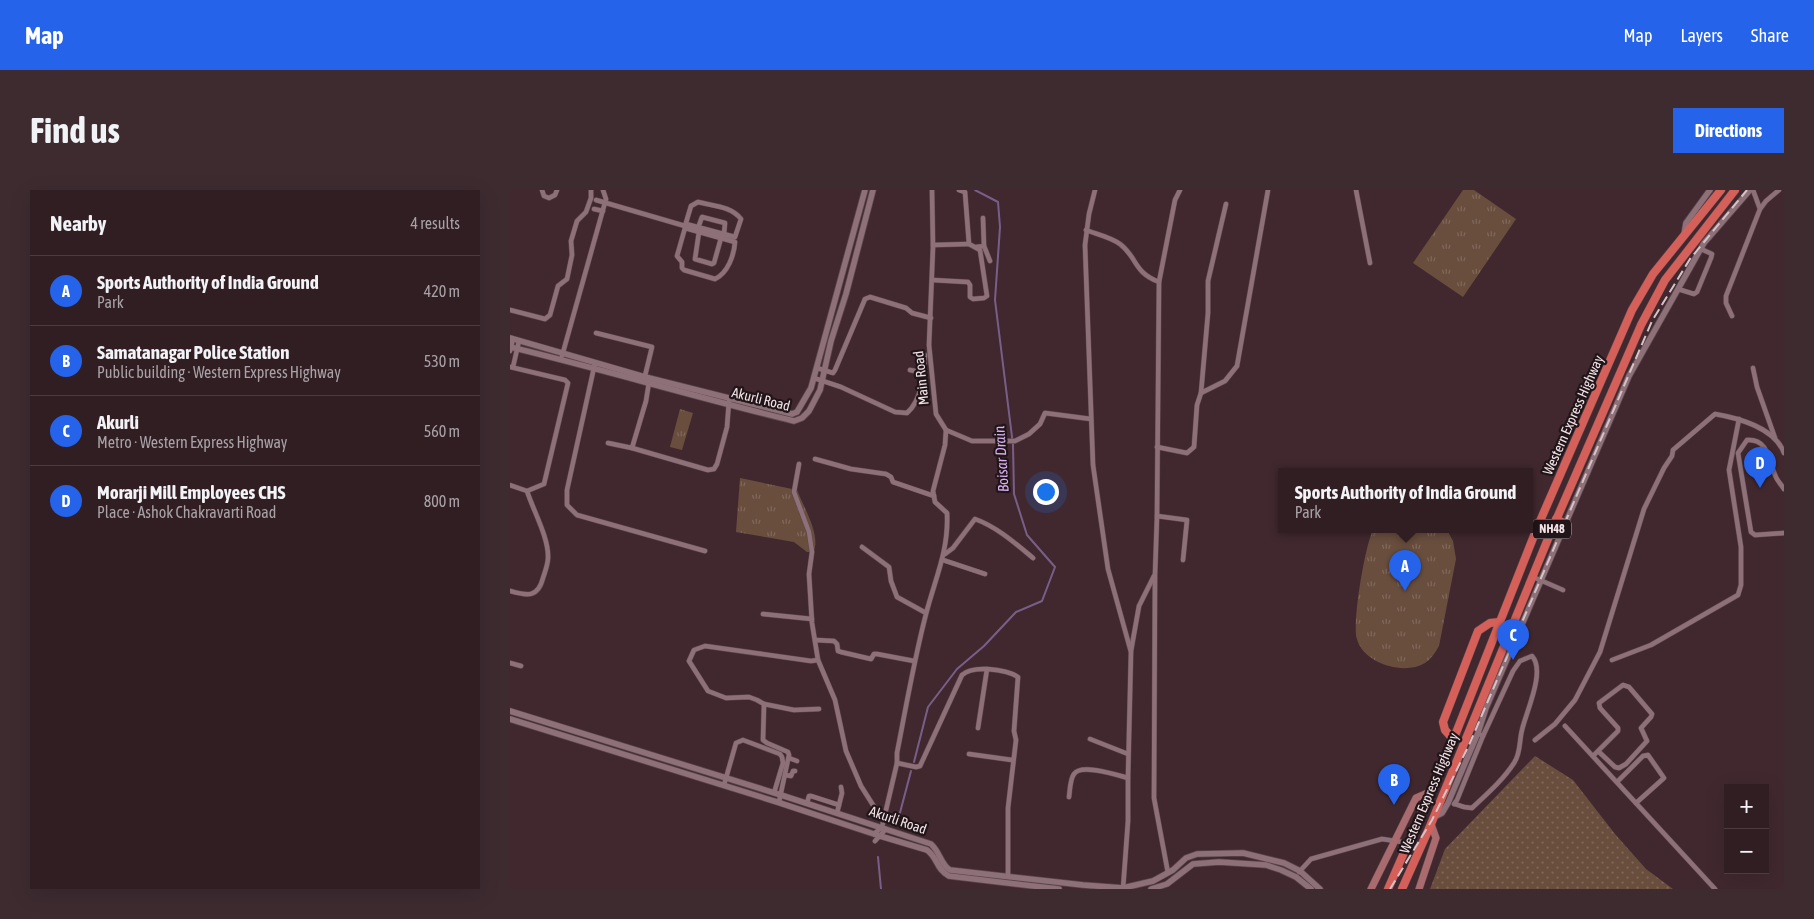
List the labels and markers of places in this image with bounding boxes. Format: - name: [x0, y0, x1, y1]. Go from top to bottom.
- pin: D: [1744, 447, 1776, 488]
- pin: A: [1389, 550, 1421, 591]
- pin: C: [1497, 619, 1529, 660]
- pin: B: [1378, 764, 1410, 805]

